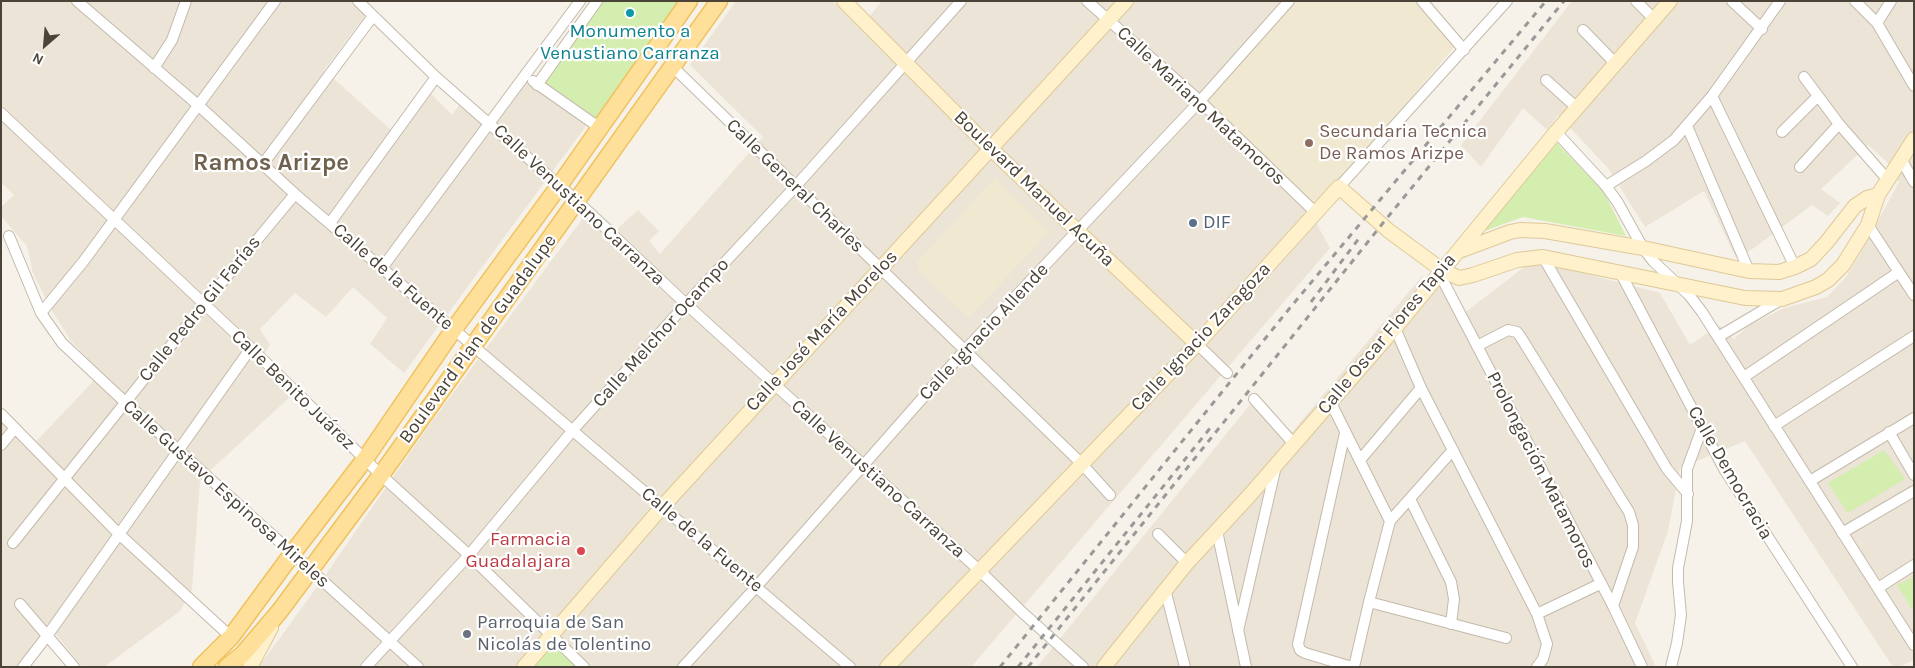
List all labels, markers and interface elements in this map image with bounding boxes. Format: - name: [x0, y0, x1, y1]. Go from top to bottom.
- marker: Monumento a Venustiano Carranza: [624, 7, 636, 19]
- north arrow: [20, 20, 70, 70]
- place label: Monumento a Venustiano Carranza: [540, 21, 720, 65]
- street label: Calle Mariano Matamoros: [1112, 22, 1290, 190]
- text: N: [30, 49, 46, 69]
- street label: Boulevard Manuel Acuña: [949, 106, 1119, 272]
- street label: Calle General Charles: [721, 114, 869, 258]
- street label: Calle Venustiano Carranza: [488, 119, 670, 291]
- place label: Secundaria Tecnica De Ramos Arizpe: [1319, 121, 1487, 165]
- marker: Secundaria Tecnica De Ramos Arizpe: [1303, 137, 1315, 149]
- district label: Ramos Arizpe: [193, 149, 349, 177]
- place label: DIF: [1203, 212, 1231, 234]
- marker: DIF: [1187, 217, 1199, 229]
- street label: Calle de la Fuente: [328, 219, 458, 335]
- street label: Boulevard Plan de Guadalupe: [394, 230, 562, 448]
- street label: Calle Pedro Gil Farías: [134, 232, 266, 386]
- street label: Calle José María Morelos: [741, 246, 903, 416]
- street label: Calle Oscar Flores Tapia: [1313, 249, 1461, 419]
- street label: Calle Melchor Ocampo: [588, 254, 734, 412]
- street label: Calle Ignacio Zaragoza: [1126, 258, 1276, 416]
- street label: Calle Ignacio Allende: [915, 259, 1053, 405]
- street label: Calle Benito Juárez: [226, 325, 360, 455]
- street label: Prolongación Matamoros: [1481, 368, 1601, 572]
- street label: Calle Gustavo Espinosa Mireles: [118, 395, 334, 593]
- street label: Calle Venustiano Carranza: [786, 395, 970, 563]
- street label: Calle Democracia: [1682, 402, 1778, 544]
- street label: Calle de la Fuente: [636, 482, 768, 598]
- place label: Farmacia Guadalajara: [466, 529, 571, 573]
- marker: Farmacia Guadalajara: [575, 545, 587, 557]
- place label: Parroquia de San Nicolás de Tolentino: [477, 612, 651, 656]
- marker: Parroquia de San Nicolás de Tolentino: [461, 628, 473, 640]

